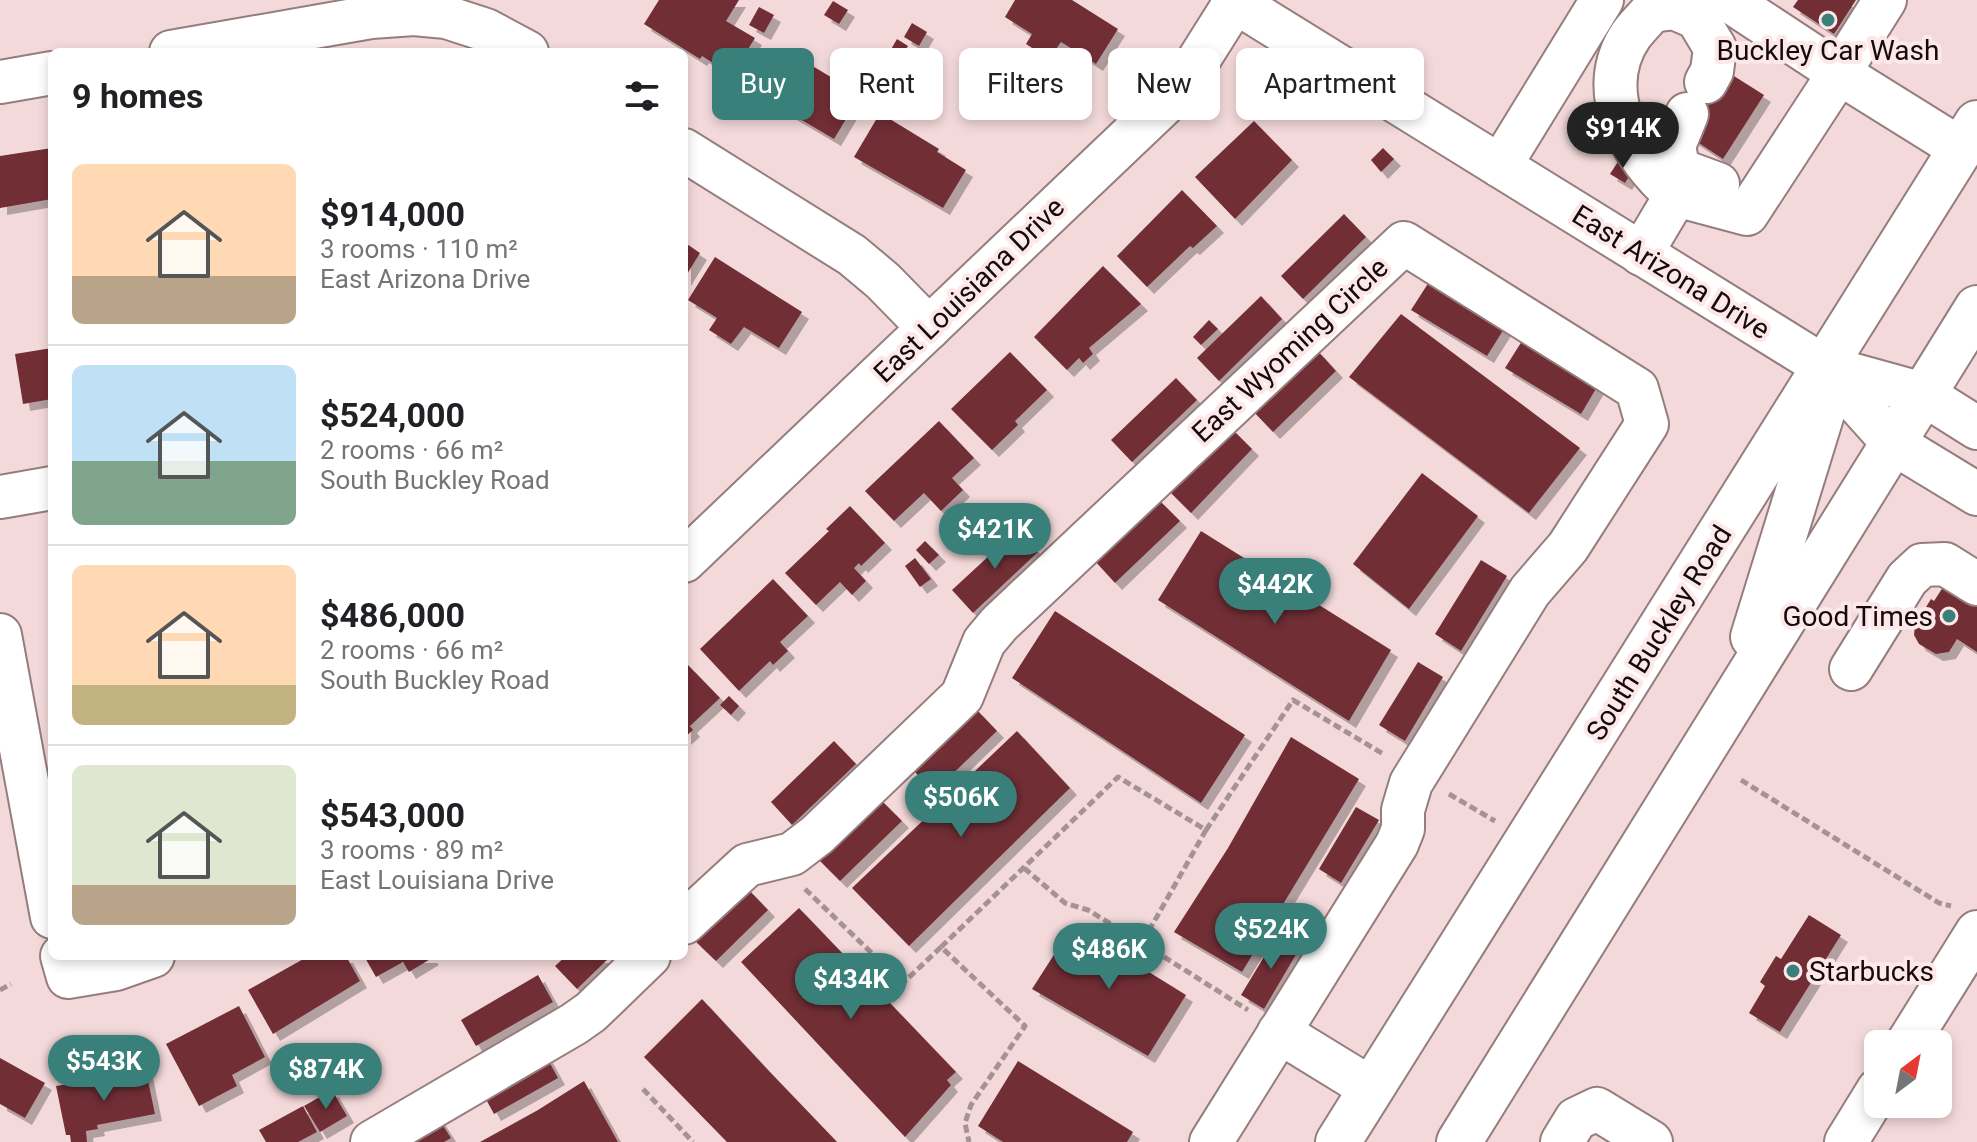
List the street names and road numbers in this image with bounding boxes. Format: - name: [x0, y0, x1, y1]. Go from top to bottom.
- street label: East Louisiana Drive: [867, 191, 1071, 389]
- street label: East Arizona Drive: [1566, 198, 1776, 346]
- street label: East Wyoming Circle: [1185, 251, 1395, 449]
- street label: South Buckley Road: [1580, 519, 1738, 747]

